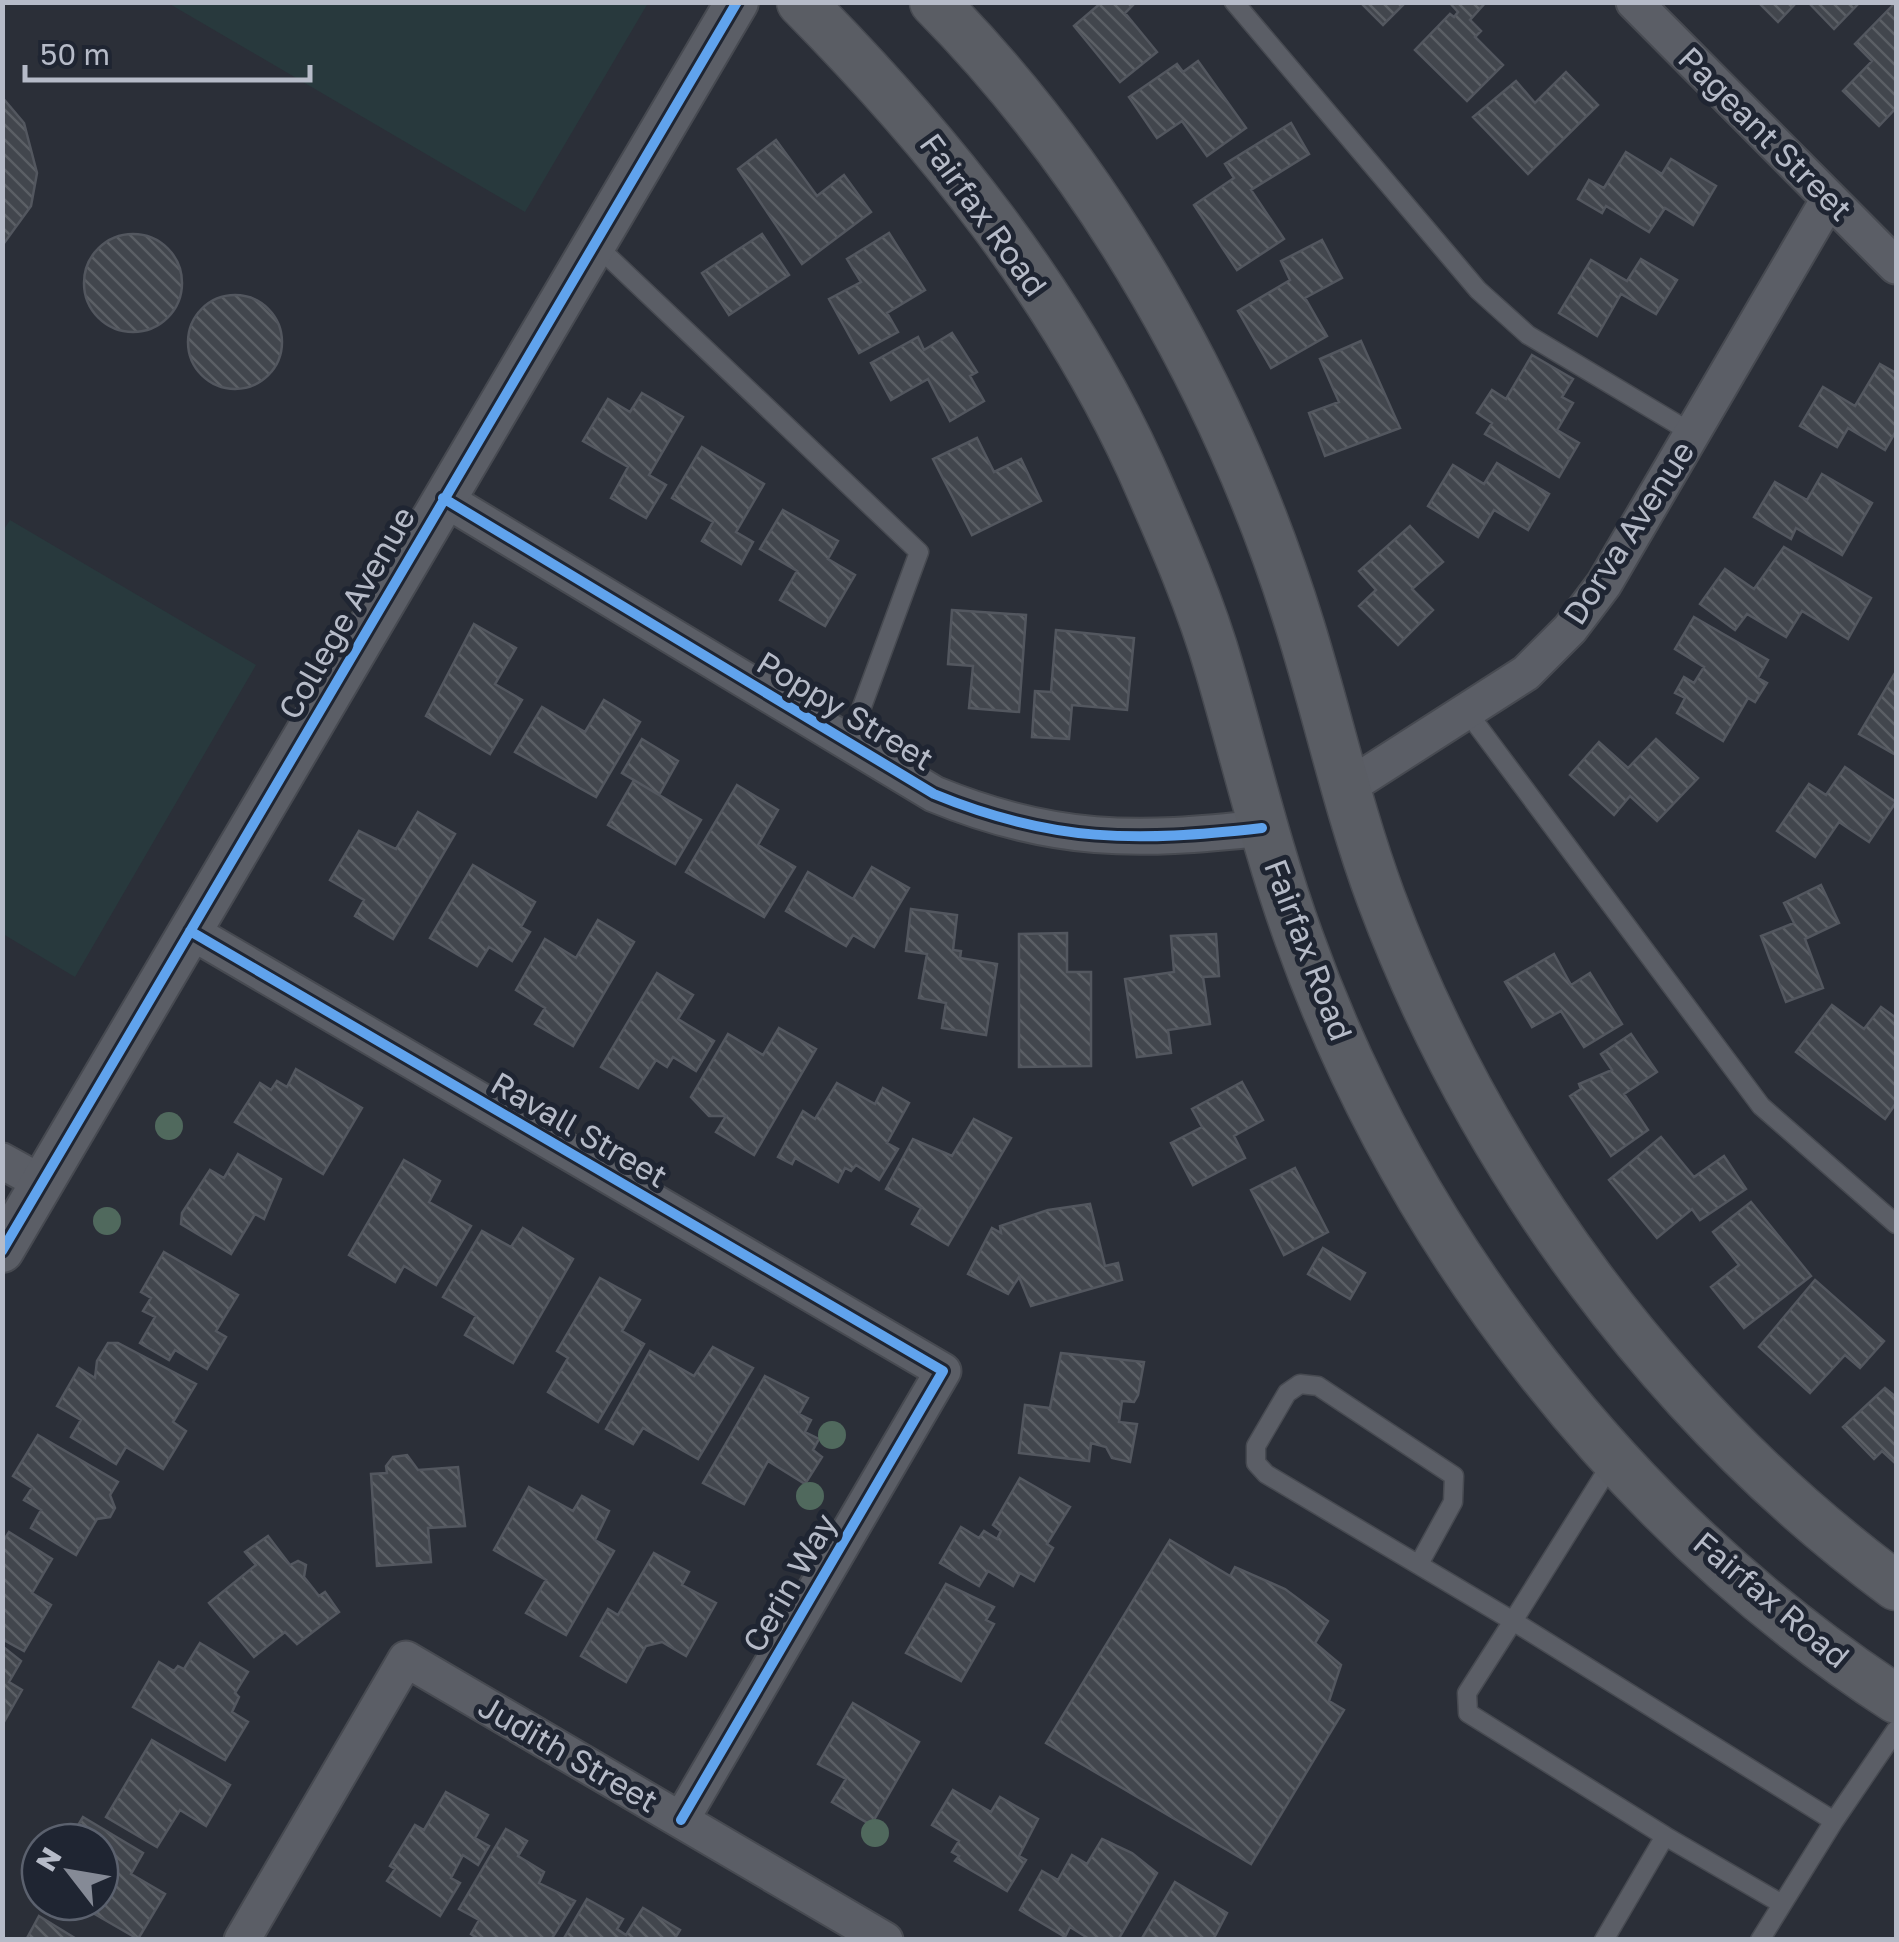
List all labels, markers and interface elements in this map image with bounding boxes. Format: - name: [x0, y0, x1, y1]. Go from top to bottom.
- scale bar: [25, 20, 310, 82]
- text: 50 m: [40, 36, 110, 72]
- street label: Pageant Street: [1671, 39, 1860, 228]
- street label: Fairfax Road: [912, 126, 1055, 303]
- street label: Dorva Avenue: [1555, 434, 1702, 631]
- street label: College Avenue: [270, 500, 422, 725]
- street label: Poppy Street: [750, 643, 941, 778]
- street label: Fairfax Road: [1257, 854, 1361, 1046]
- street label: Ravall Street: [485, 1063, 674, 1195]
- street label: Cerin Way: [734, 1506, 844, 1659]
- street label: Fairfax Road: [1686, 1523, 1857, 1675]
- street label: Judith Street: [472, 1687, 665, 1820]
- north arrow: [20, 1822, 120, 1922]
- text: N: [29, 1841, 68, 1876]

